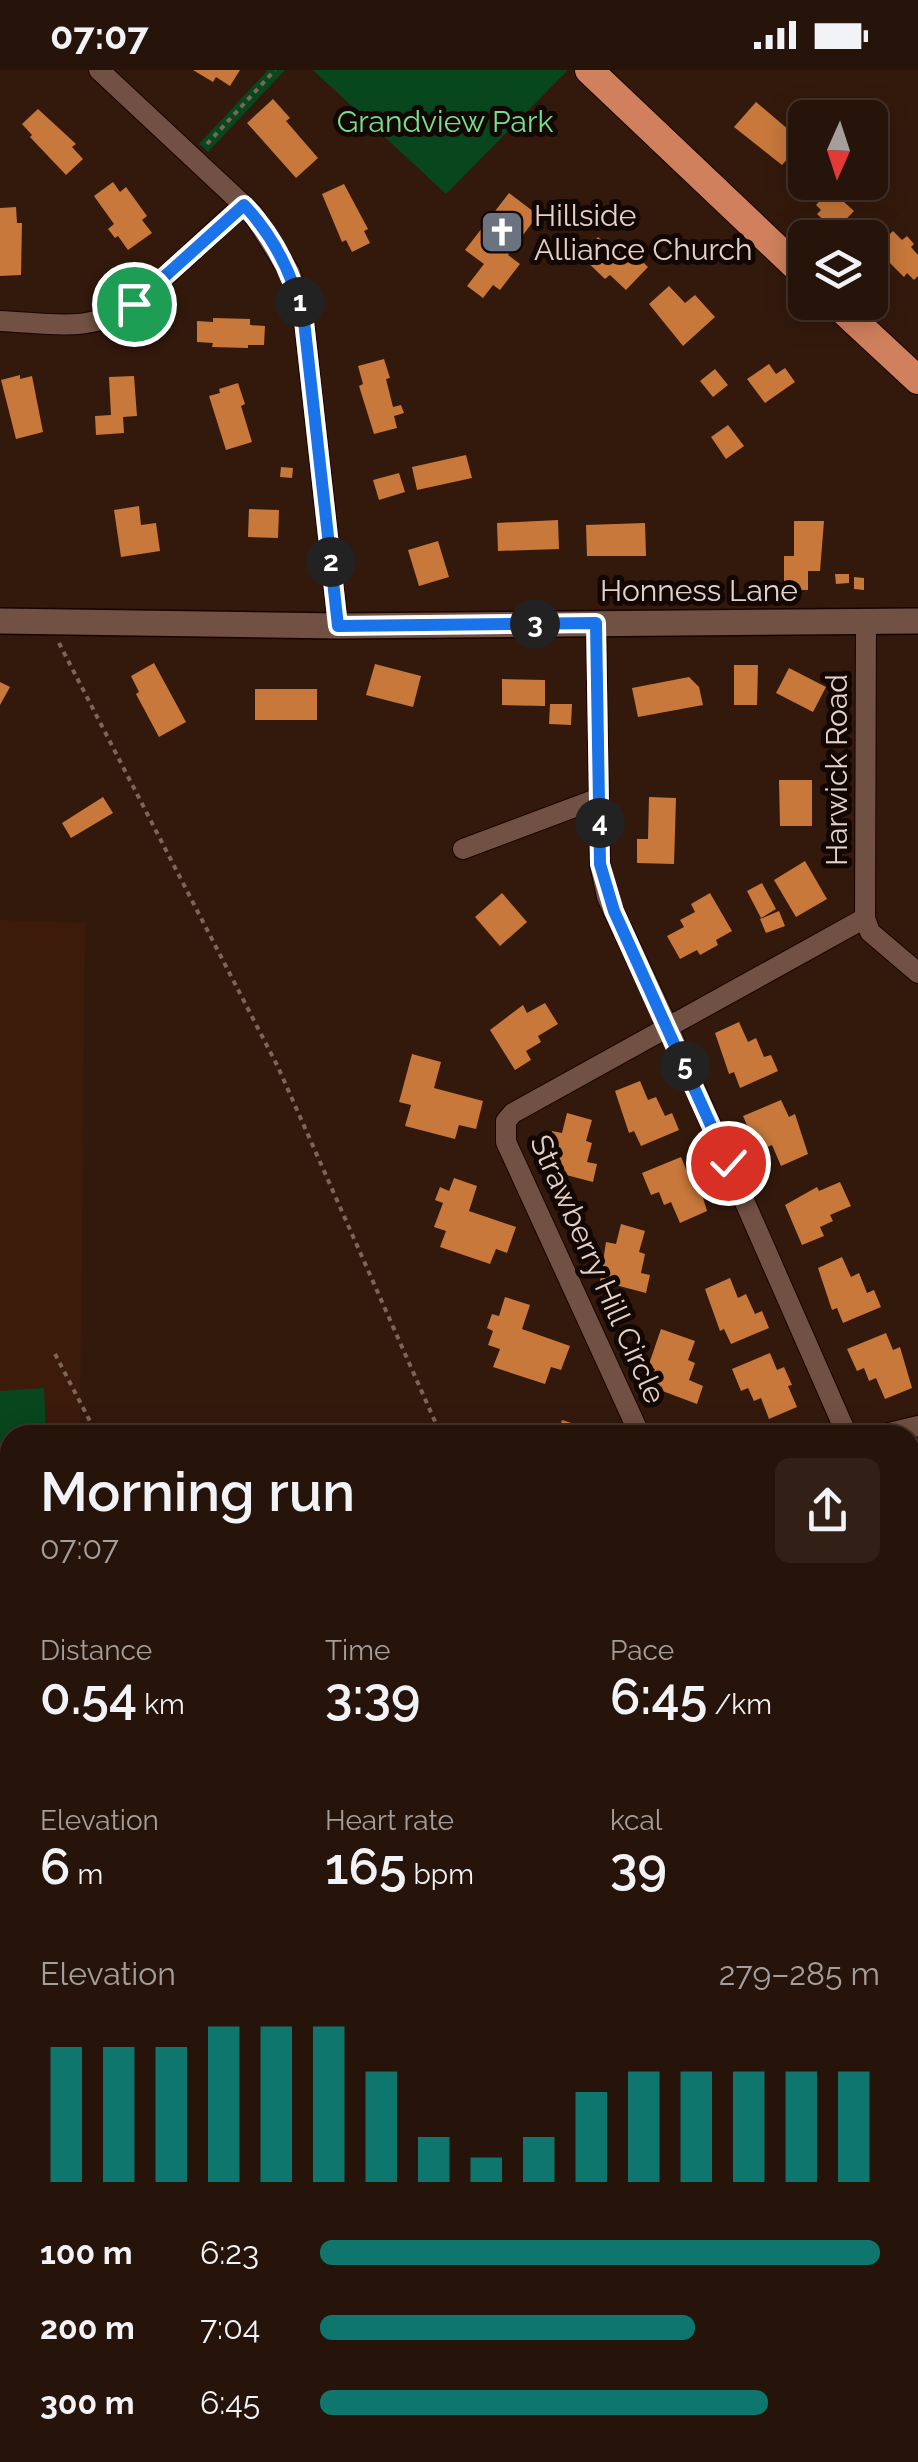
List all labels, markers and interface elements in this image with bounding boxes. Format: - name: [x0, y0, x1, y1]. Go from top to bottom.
- text: 07:07: [50, 13, 149, 58]
- north arrow: [788, 100, 888, 200]
- map controls: [788, 100, 888, 320]
- park label: Grandview Park: [337, 104, 553, 139]
- place label: Hillside Alliance Church: [534, 198, 752, 267]
- church icon: Hillside Alliance Church: [479, 209, 525, 255]
- button: layers: [788, 220, 888, 320]
- pin: [92, 262, 177, 347]
- icon: arrive: [107, 277, 162, 332]
- pin: 1: [275, 277, 325, 327]
- text: 1: [293, 285, 307, 318]
- pin: 2: [306, 537, 356, 587]
- text: 2: [323, 545, 339, 578]
- street label: Honness Lane: [600, 573, 798, 608]
- pin: 3: [510, 599, 560, 649]
- text: 3: [527, 607, 543, 640]
- street label: Harwick Road: [819, 674, 854, 866]
- pin: 4: [575, 798, 625, 848]
- text: 4: [592, 806, 608, 839]
- pin: 5: [660, 1041, 710, 1091]
- text: 5: [677, 1049, 693, 1082]
- pin: [686, 1121, 771, 1206]
- street label: Strawberry Hill Circle: [523, 1129, 673, 1409]
- icon: check: [701, 1136, 756, 1191]
- button: share: [775, 1458, 880, 1563]
- text: Morning run: [40, 1459, 355, 1524]
- text: 07:07: [40, 1529, 119, 1566]
- text: Distance: [40, 1634, 152, 1667]
- text: Time: [325, 1634, 390, 1667]
- text: Pace: [610, 1634, 674, 1667]
- text: 0.54: [40, 1667, 137, 1726]
- text: 3:39: [325, 1667, 421, 1726]
- text: 6:45: [610, 1667, 707, 1726]
- text: km: [137, 1688, 185, 1721]
- text: /km: [707, 1688, 772, 1721]
- text: Elevation: [40, 1804, 159, 1837]
- text: Heart rate: [325, 1804, 454, 1837]
- text: kcal: [610, 1804, 662, 1837]
- text: 6: [40, 1837, 70, 1896]
- text: 165: [325, 1837, 406, 1896]
- text: 39: [610, 1837, 667, 1896]
- text: m: [70, 1858, 103, 1891]
- text: bpm: [406, 1858, 474, 1891]
- text: Elevation: [40, 1955, 176, 1992]
- text: 279–285 m: [719, 1955, 880, 1992]
- text: 100 m: [40, 2234, 133, 2271]
- text: 6:23: [200, 2234, 259, 2271]
- text: 200 m: [40, 2309, 135, 2346]
- text: 7:04: [200, 2309, 260, 2346]
- text: 300 m: [40, 2384, 135, 2421]
- text: 6:45: [200, 2384, 260, 2421]

